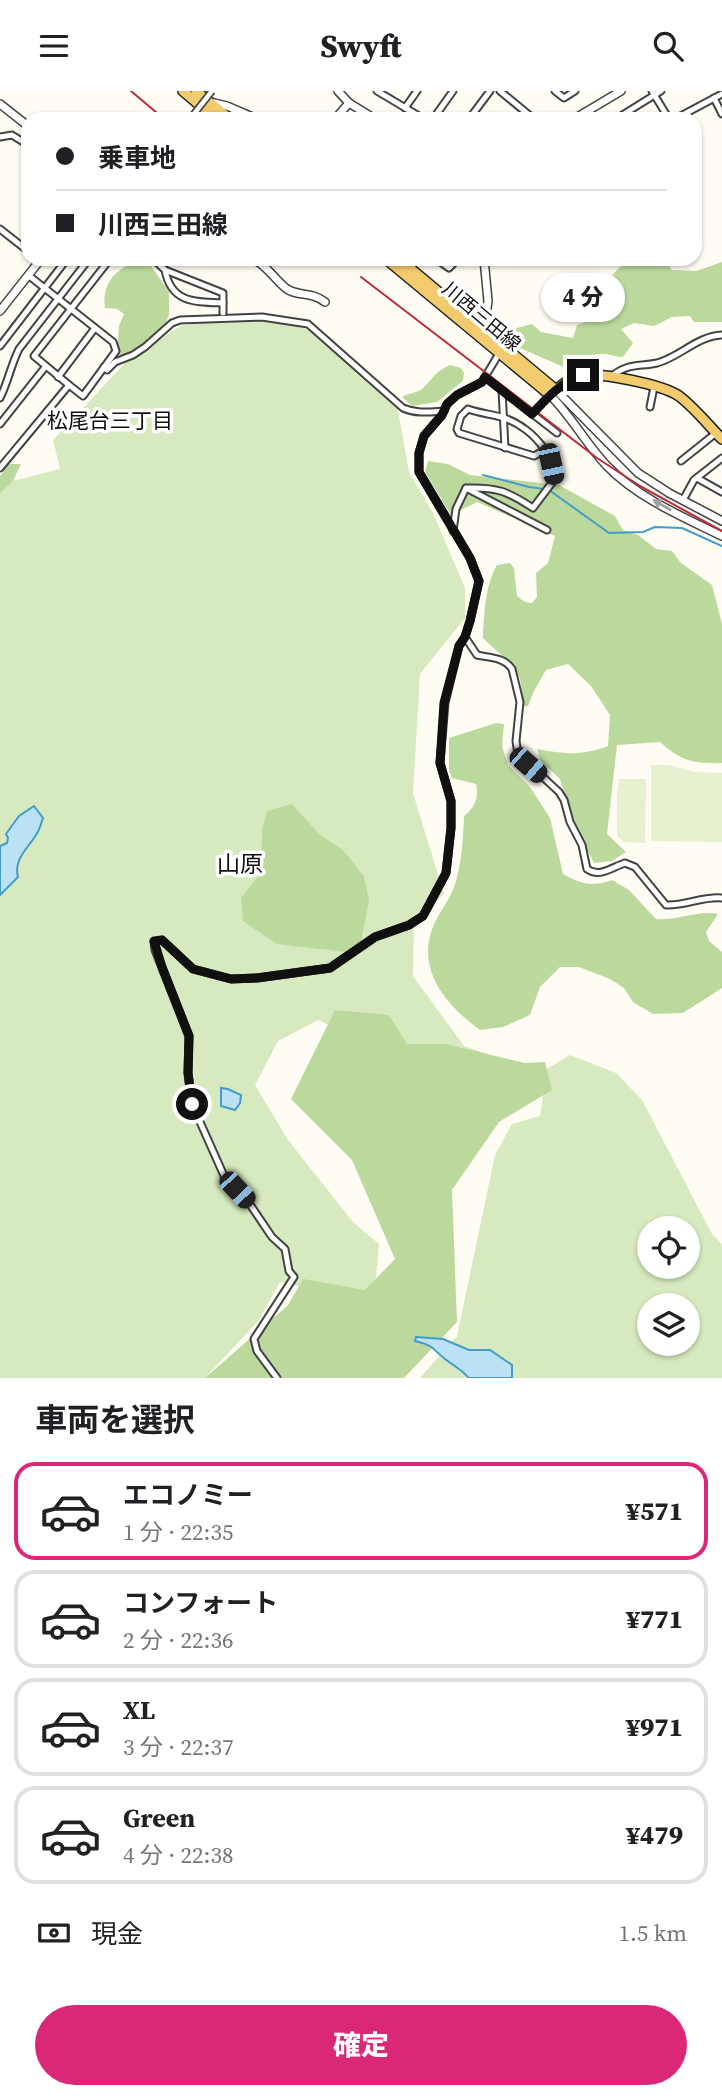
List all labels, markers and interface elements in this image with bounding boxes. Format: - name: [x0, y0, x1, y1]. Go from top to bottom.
- text: Swyft: [320, 24, 402, 68]
- icon: menu: [35, 27, 73, 65]
- icon: search: [649, 27, 687, 65]
- text: 乗車地: [98, 140, 176, 176]
- text: 川西三田線: [98, 207, 228, 243]
- callout: 4 分: [541, 273, 625, 323]
- street label: 川西三田線: [437, 276, 527, 356]
- text: 4 分: [563, 281, 603, 313]
- route end: [567, 359, 599, 391]
- district label: 松尾台三丁目: [47, 406, 173, 435]
- car: [537, 441, 566, 487]
- one-way arrow: [652, 498, 671, 511]
- car: [506, 743, 551, 787]
- district label: 山原: [217, 848, 263, 880]
- route start: [176, 1088, 208, 1120]
- car: [215, 1167, 260, 1213]
- map controls: [637, 1216, 700, 1356]
- button: locate: [637, 1216, 700, 1279]
- button: layers: [637, 1293, 700, 1356]
- text: 車両を選択: [35, 1398, 195, 1442]
- text: エコノミー: [123, 1477, 253, 1513]
- icon: car: [39, 1480, 102, 1543]
- text: ¥571: [626, 1493, 683, 1529]
- text: 1 分 · 22:35: [123, 1516, 233, 1548]
- text: コンフォート: [123, 1585, 278, 1621]
- icon: car: [39, 1588, 102, 1651]
- text: ¥771: [626, 1601, 683, 1637]
- text: 2 分 · 22:36: [123, 1624, 233, 1656]
- text: XL: [123, 1692, 155, 1728]
- icon: car: [39, 1696, 102, 1759]
- text: ¥971: [626, 1709, 683, 1745]
- text: 3 分 · 22:37: [123, 1731, 233, 1763]
- text: Green: [123, 1800, 195, 1836]
- icon: car: [39, 1804, 102, 1867]
- text: ¥479: [626, 1817, 683, 1853]
- text: 4 分 · 22:38: [123, 1839, 233, 1871]
- icon: cash: [35, 1914, 73, 1952]
- text: 現金: [91, 1916, 143, 1952]
- text: 1.5 km: [618, 1917, 687, 1949]
- button: 確定: [35, 2005, 687, 2085]

